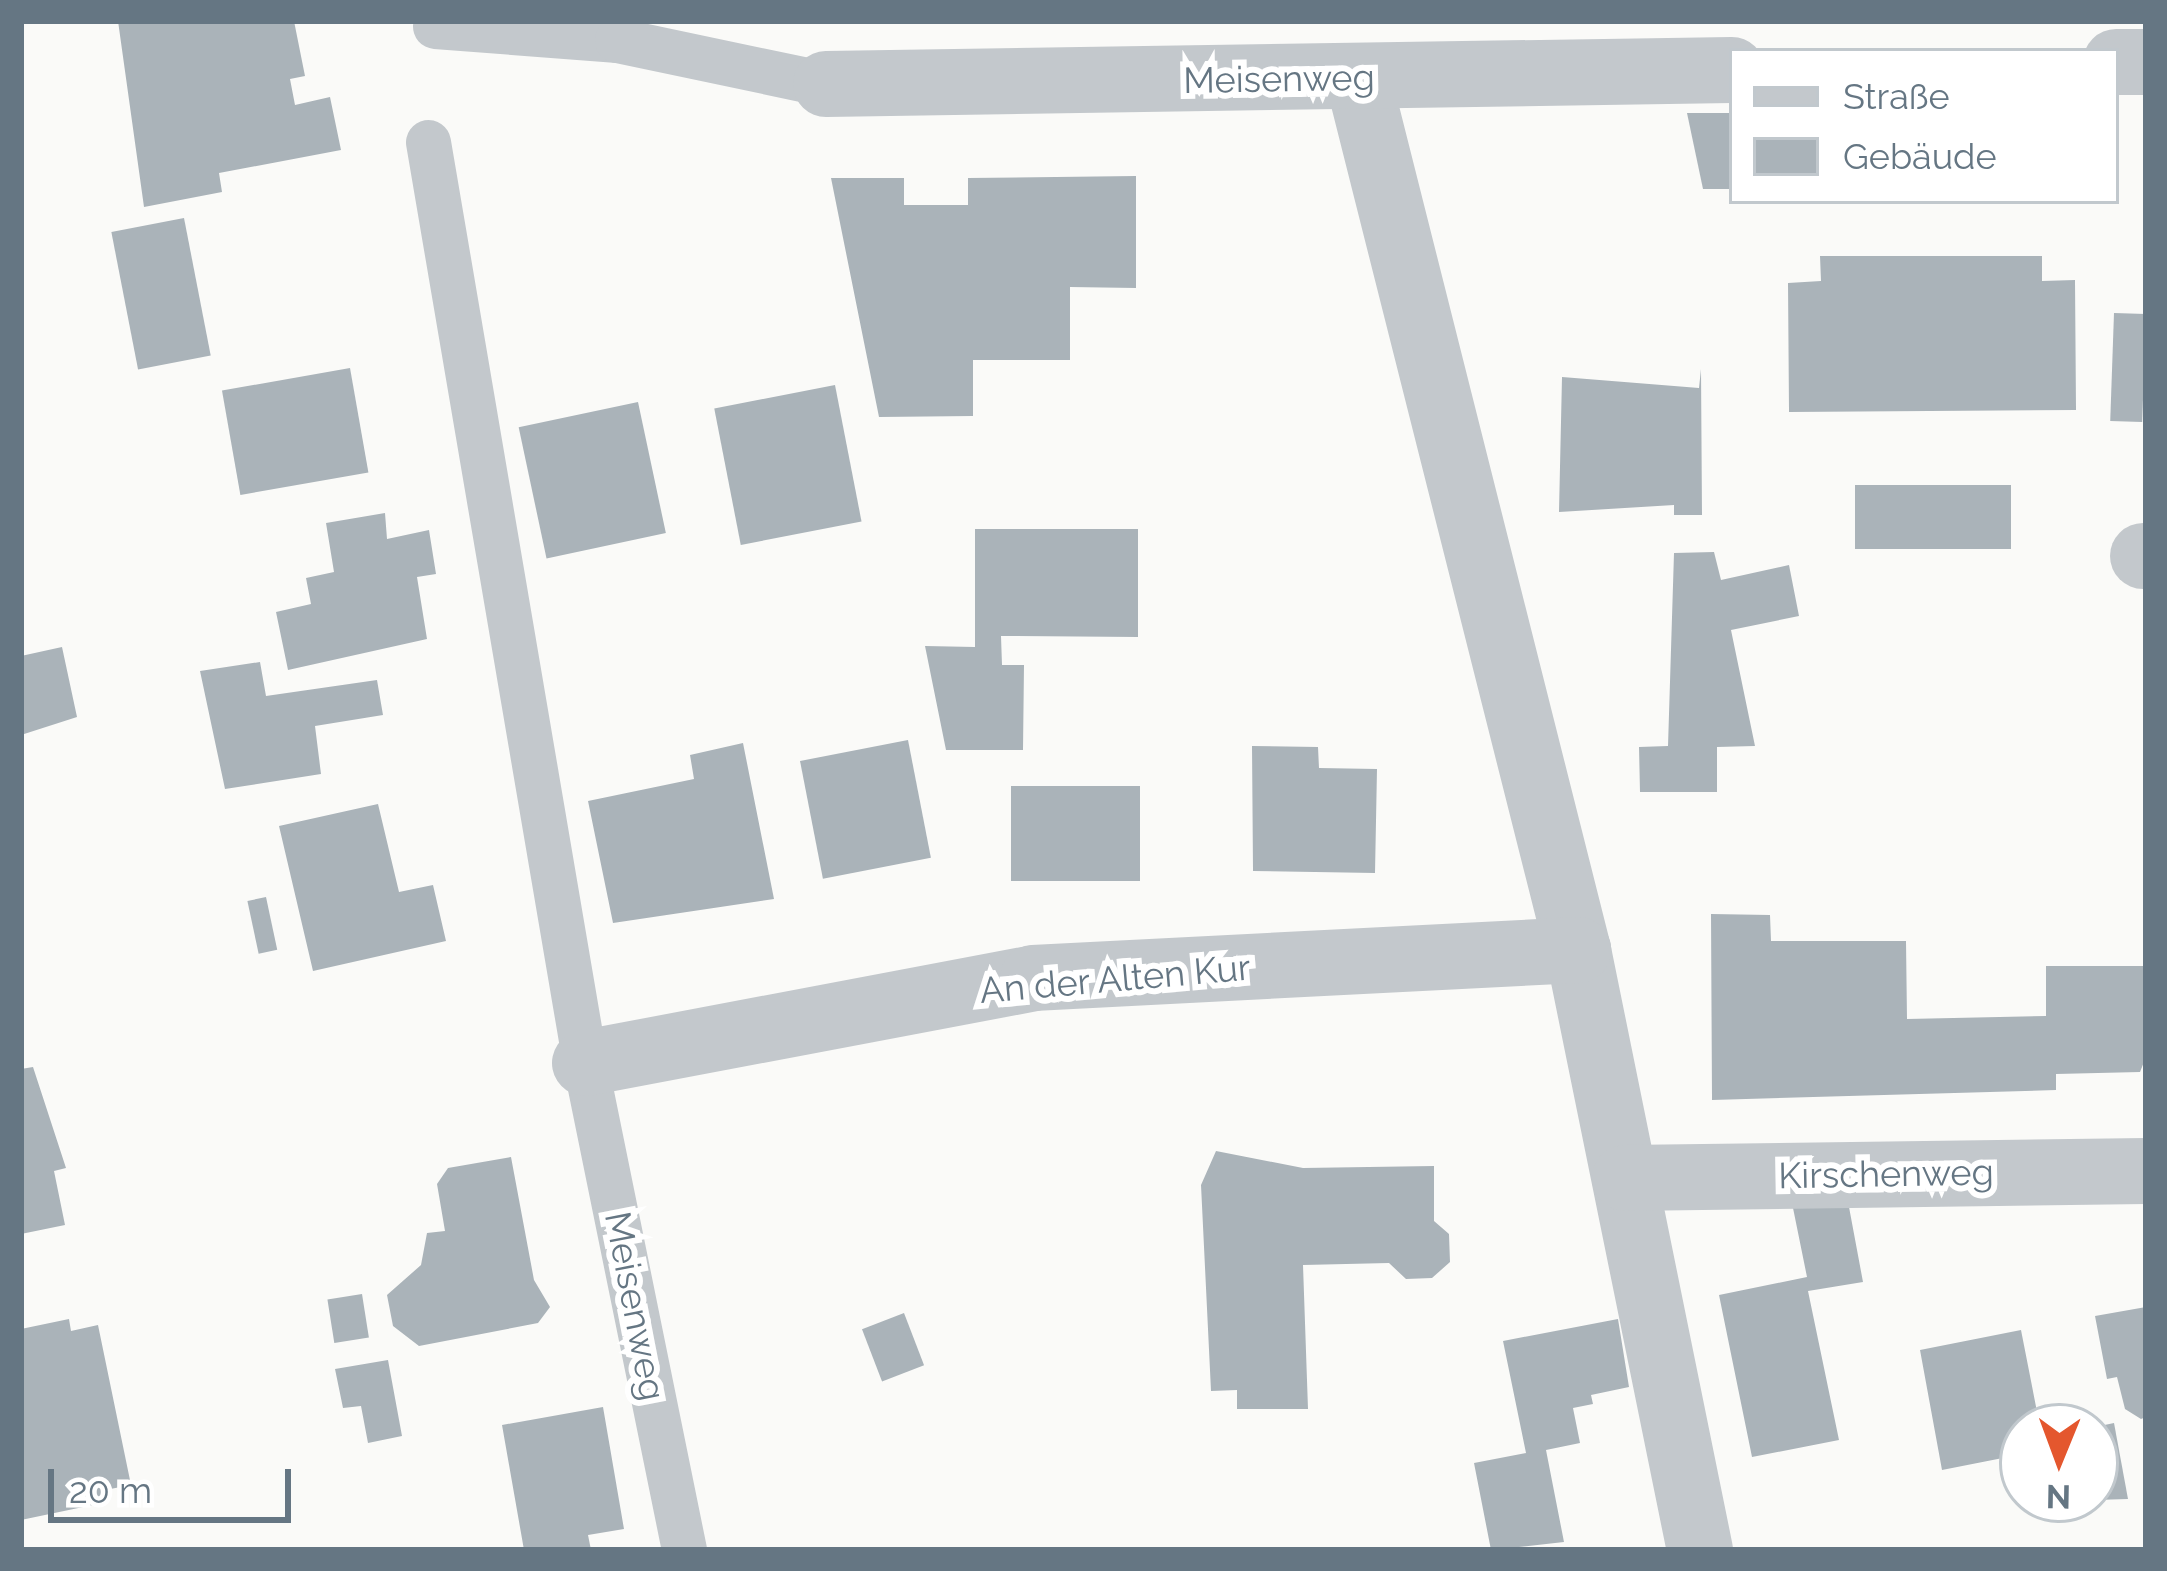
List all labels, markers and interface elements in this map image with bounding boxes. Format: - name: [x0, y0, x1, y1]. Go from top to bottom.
- legend: [1729, 48, 2119, 204]
- street label: Meisenweg: [1183, 56, 1375, 102]
- text: Straße: [1843, 75, 1950, 117]
- text: Gebäude: [1843, 135, 1997, 177]
- street label: An der Alten Kur: [977, 946, 1253, 1012]
- street label: Kirschenweg: [1778, 1151, 1994, 1197]
- street label: Meisenweg: [596, 1208, 674, 1404]
- north arrow: [1999, 1403, 2119, 1523]
- scale bar: [54, 1445, 297, 1519]
- text: 20 m: [69, 1469, 152, 1511]
- text: N: [2045, 1477, 2071, 1516]

